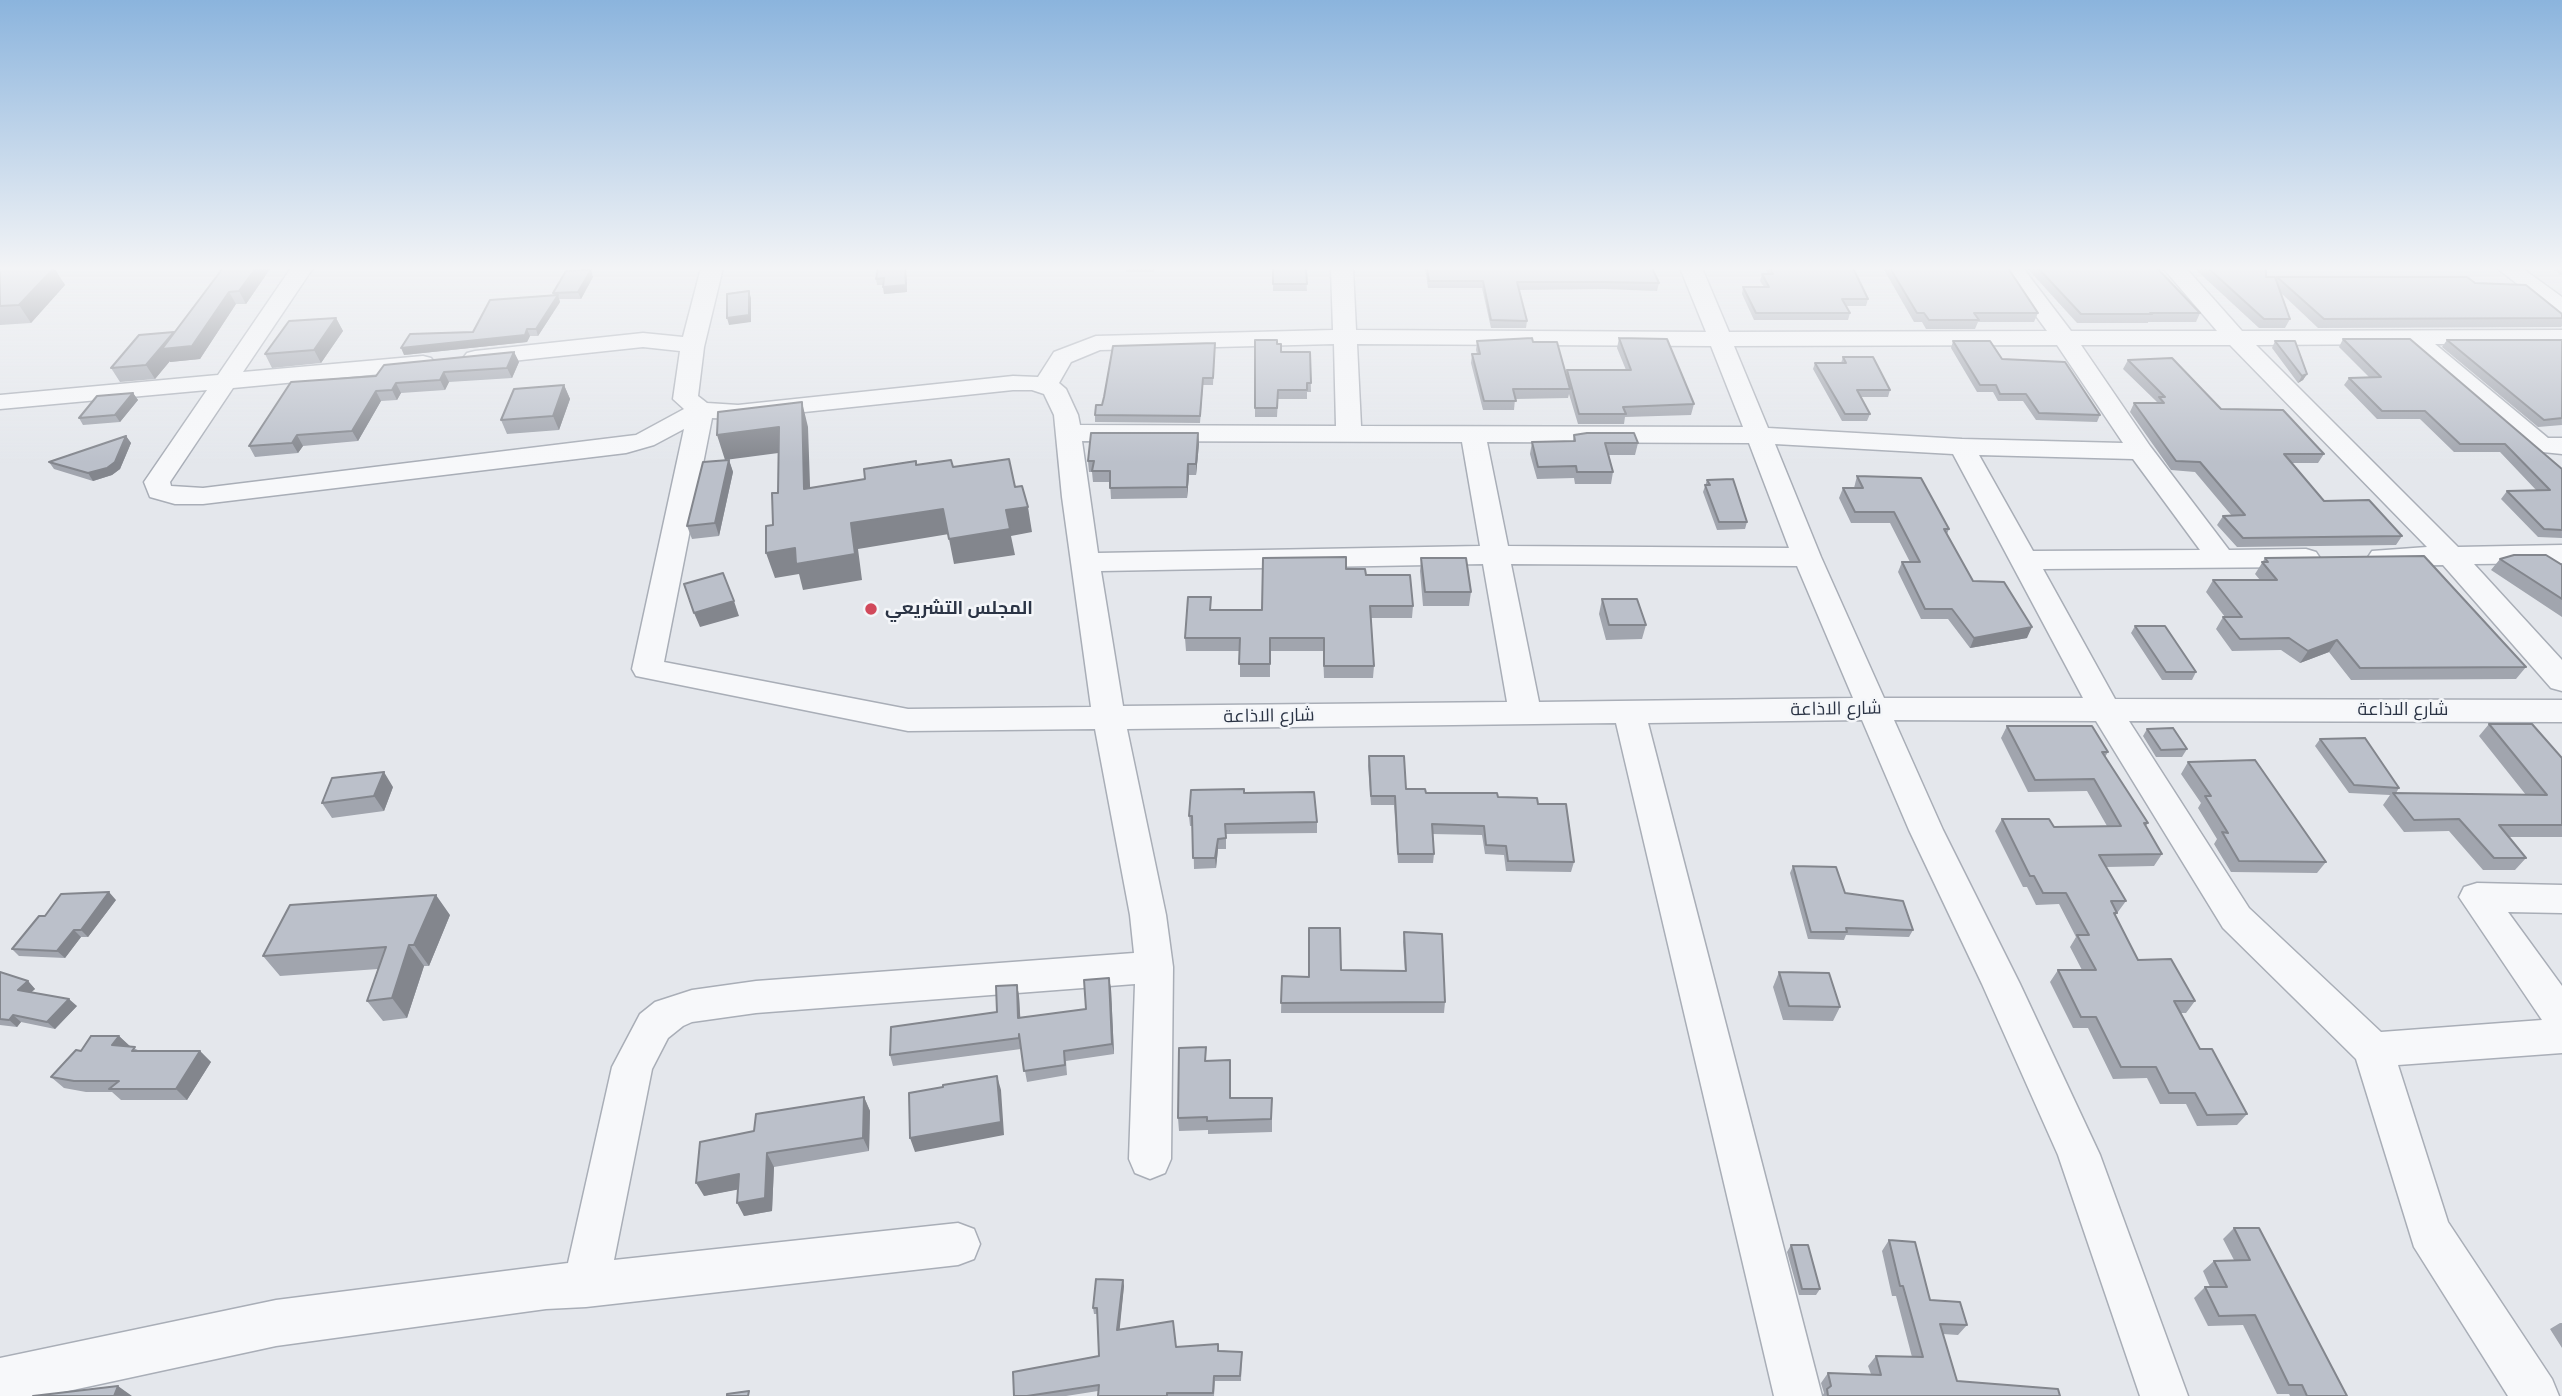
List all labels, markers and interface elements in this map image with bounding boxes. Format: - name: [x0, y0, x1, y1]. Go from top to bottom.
- place label: المجلس التشريعي: [885, 598, 1033, 620]
- marker: المجلس التشريعي: [863, 601, 879, 617]
- street label: شارع الاذاعة: [1790, 697, 1882, 721]
- street label: شارع الاذاعة: [2358, 699, 2448, 721]
- street label: شارع الاذاعة: [1223, 704, 1315, 728]

